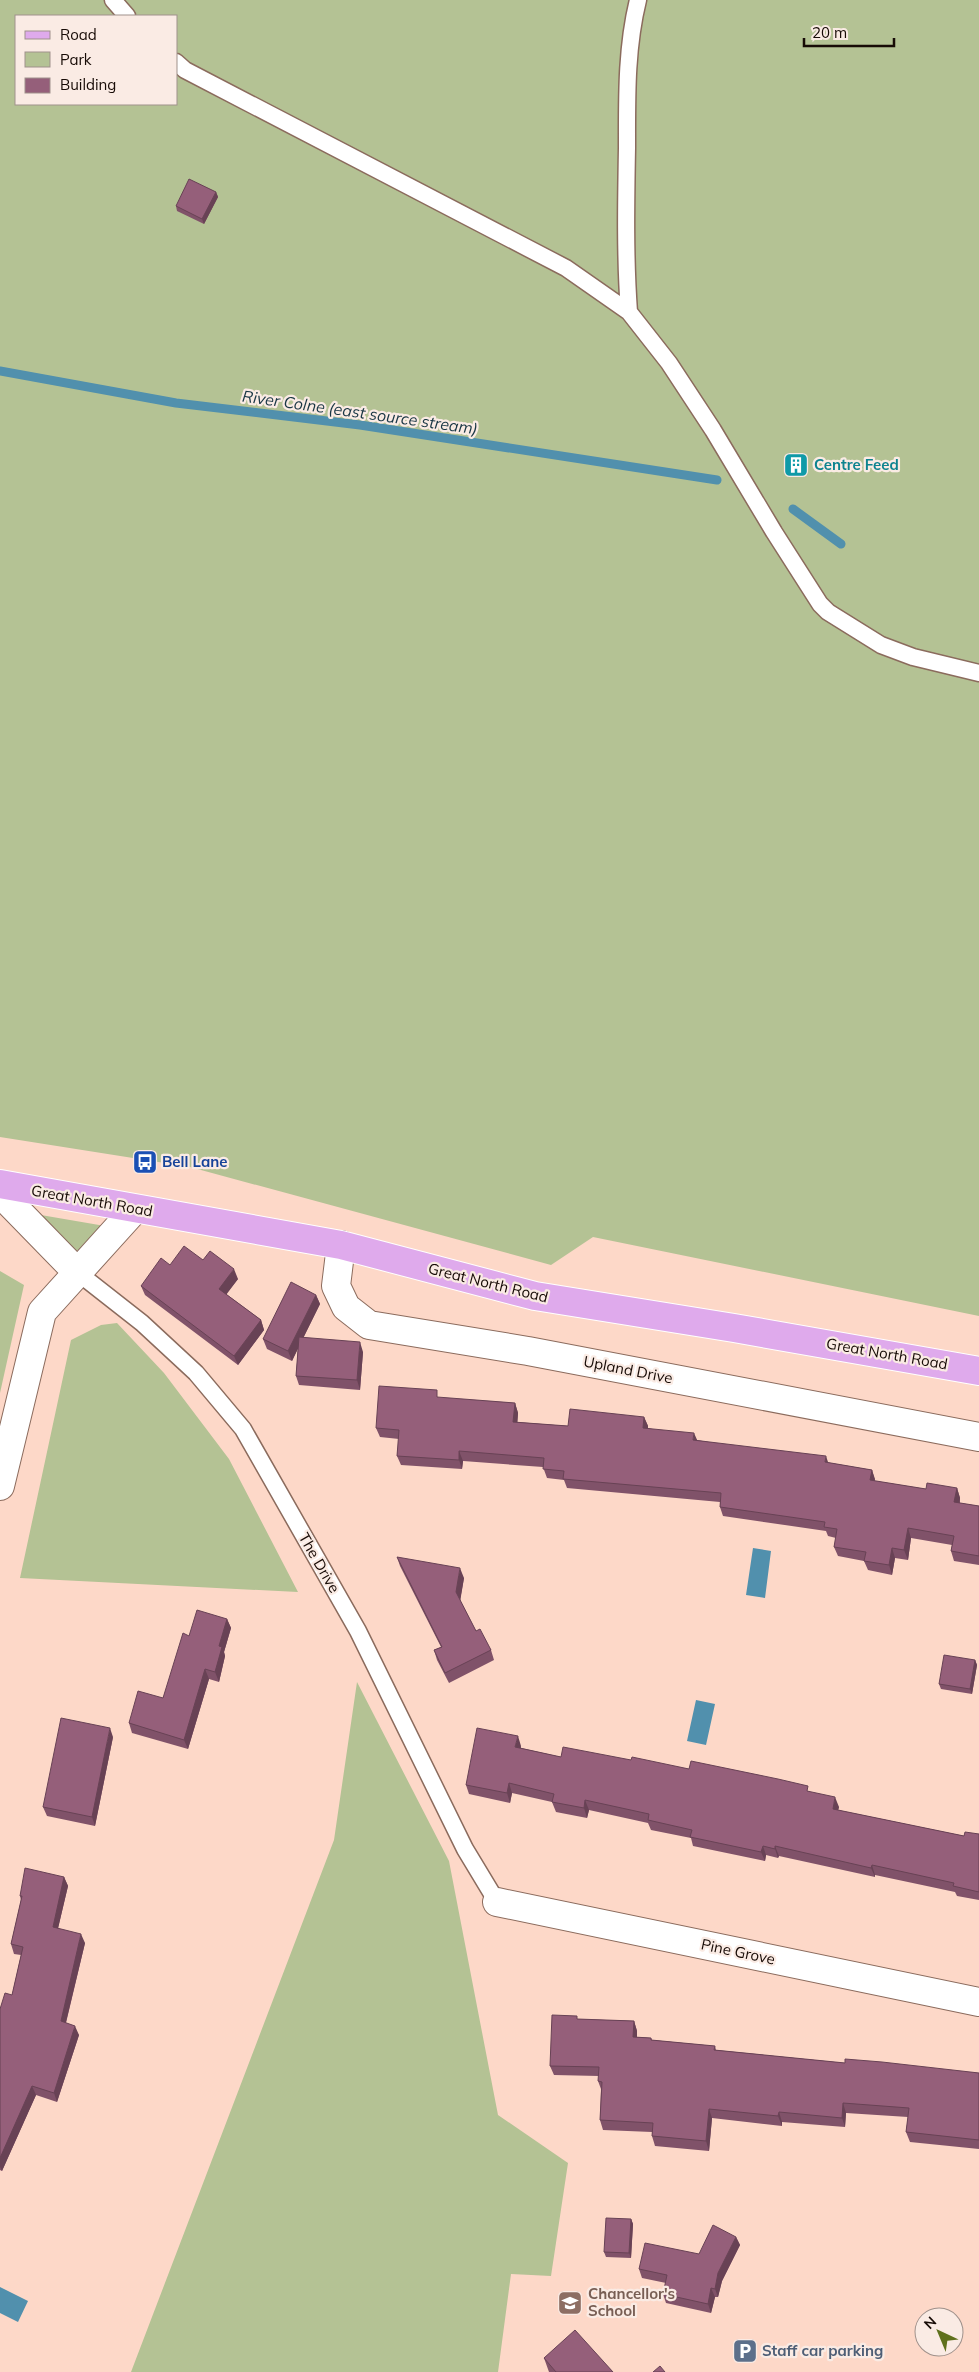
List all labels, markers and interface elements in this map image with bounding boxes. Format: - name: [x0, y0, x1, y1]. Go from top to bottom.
- legend: [15, 15, 178, 105]
- scale bar: [804, 15, 894, 47]
- text: 20 m: [812, 23, 847, 42]
- text: Road: [60, 25, 97, 44]
- text: Park: [60, 50, 92, 69]
- text: Building: [60, 75, 116, 94]
- water label: River Colne (east source stream): [241, 386, 479, 438]
- building icon: Centre Feed: [783, 452, 809, 478]
- place label: Centre Feed: [814, 455, 899, 474]
- bus stop icon: Bell Lane: [132, 1149, 158, 1175]
- place label: Bell Lane: [162, 1152, 227, 1171]
- street label: Great North Road: [30, 1180, 154, 1221]
- street label: Great North Road: [426, 1258, 550, 1307]
- street label: Great North Road: [825, 1333, 949, 1374]
- street label: Upland Drive: [582, 1352, 674, 1387]
- street label: The Drive: [295, 1529, 344, 1596]
- street label: Pine Grove: [699, 1934, 777, 1969]
- place label: Chancellor's School: [588, 2284, 675, 2320]
- school or university icon: Chancellor's School: [557, 2290, 583, 2316]
- north arrow: [914, 2307, 964, 2357]
- text: N: [920, 2313, 940, 2333]
- parking icon: Staff car parking: [732, 2338, 758, 2364]
- place label: Staff car parking: [762, 2341, 883, 2360]

